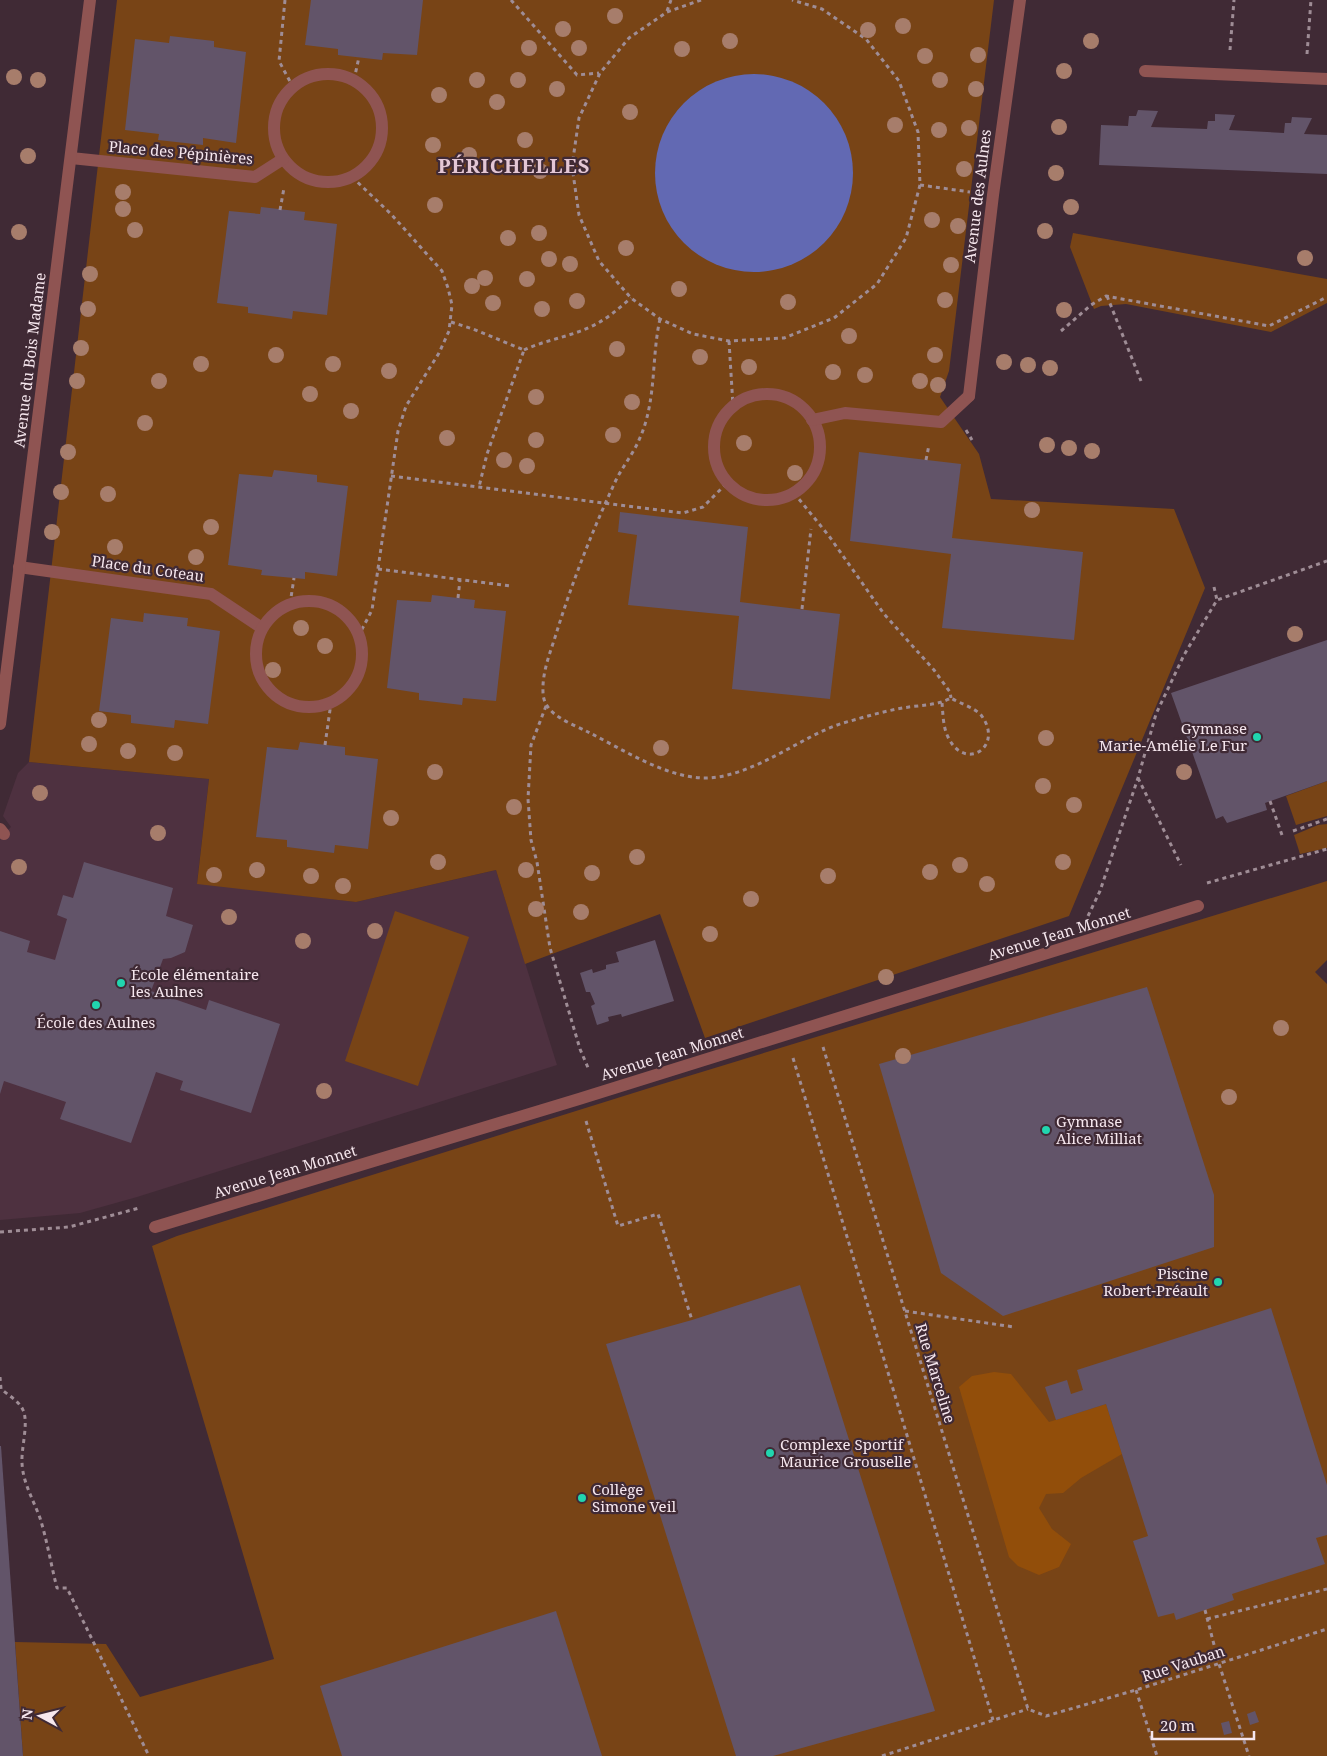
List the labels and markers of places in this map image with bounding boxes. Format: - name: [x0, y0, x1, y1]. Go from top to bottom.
- place label: Gymnase Marie-Amélie Le Fur: [1099, 718, 1247, 755]
- marker: Gymnase Marie-Amélie Le Fur: [1251, 731, 1263, 743]
- place label: École élémentaire les Aulnes: [131, 964, 259, 1001]
- marker: École élémentaire les Aulnes: [115, 977, 127, 989]
- marker: École des Aulnes: [90, 999, 102, 1011]
- place label: École des Aulnes: [37, 1012, 156, 1032]
- place label: Gymnase Alice Milliat: [1056, 1111, 1142, 1148]
- marker: Gymnase Alice Milliat: [1040, 1124, 1052, 1136]
- place label: Piscine Robert-Préault: [1103, 1263, 1208, 1300]
- marker: Piscine Robert-Préault: [1212, 1276, 1224, 1288]
- place label: Complexe Sportif Maurice Grouselle: [780, 1434, 911, 1471]
- marker: Complexe Sportif Maurice Grouselle: [764, 1447, 776, 1459]
- place label: Collège Simone Veil: [592, 1479, 676, 1516]
- marker: Collège Simone Veil: [576, 1492, 588, 1504]

